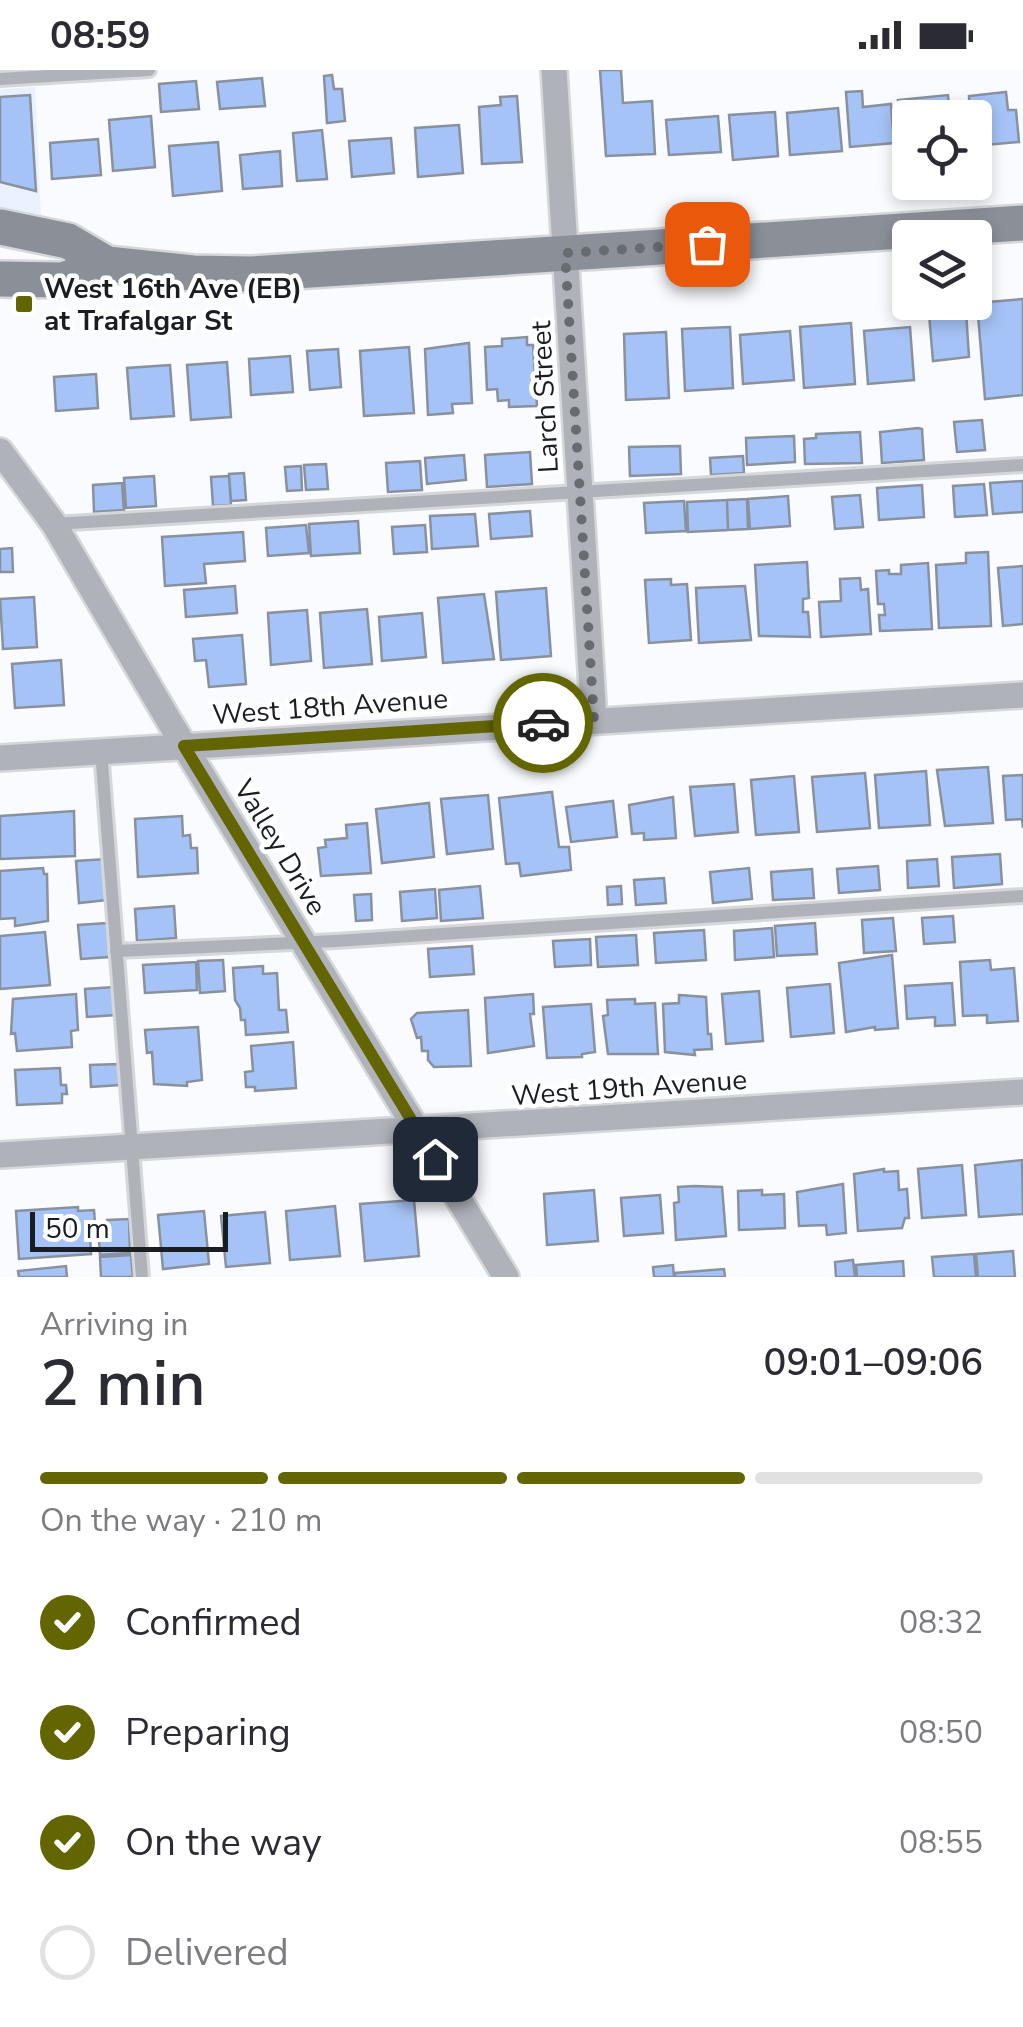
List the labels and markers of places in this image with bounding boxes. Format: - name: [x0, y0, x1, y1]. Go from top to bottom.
- pin: [665, 202, 750, 287]
- place label: West 16th Ave (EB) at Trafalgar St: [44, 270, 302, 340]
- marker: West 16th Ave (EB) at Trafalgar St: [13, 293, 35, 315]
- pin: [393, 1117, 478, 1202]

